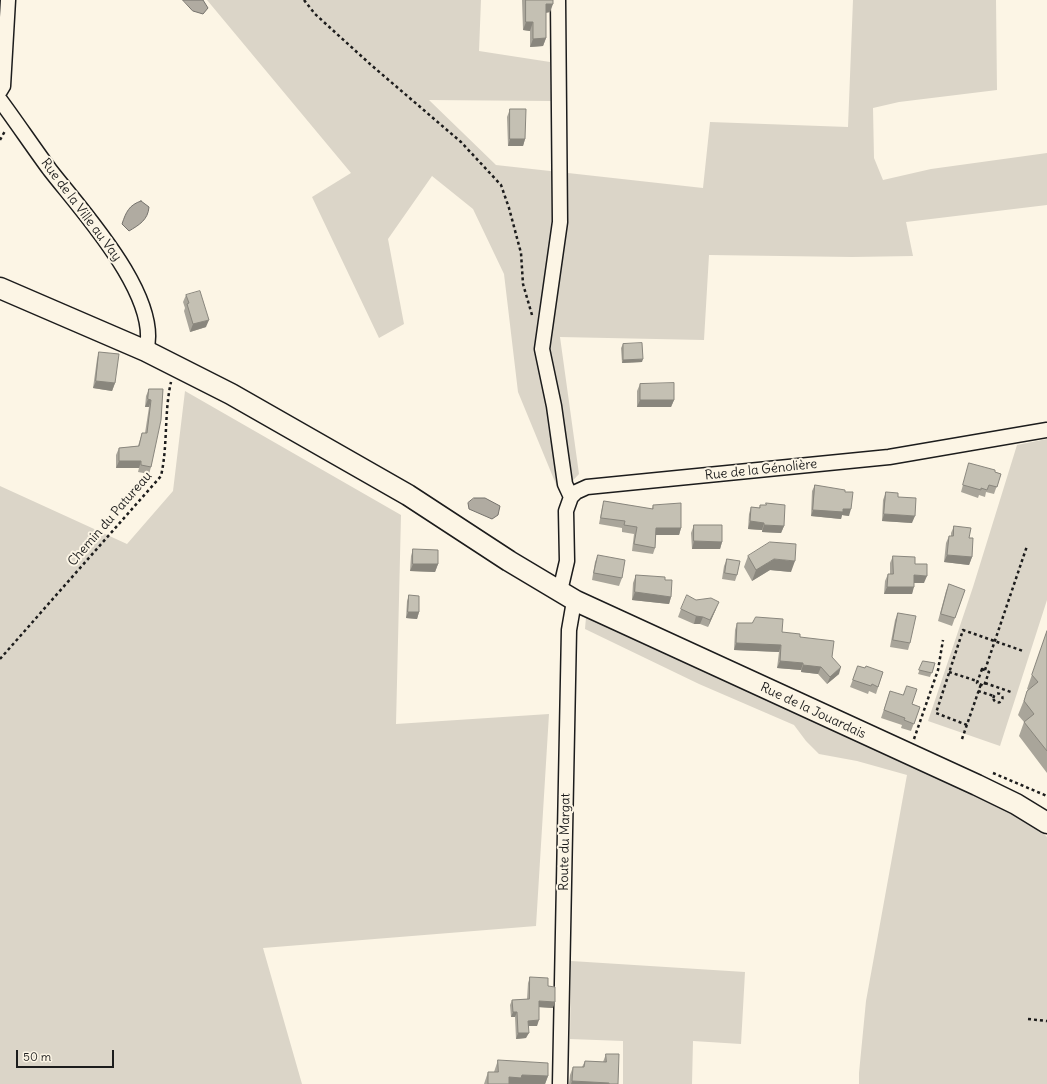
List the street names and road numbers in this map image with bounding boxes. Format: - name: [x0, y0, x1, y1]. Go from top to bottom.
- street label: Rue de la Ville au Vay: [37, 156, 125, 264]
- street label: Rue de la Génolière: [704, 456, 818, 484]
- street label: Chemin du Patureau: [65, 469, 155, 569]
- street label: Rue de la Jouardais: [758, 680, 868, 742]
- street label: Route du Margat: [556, 793, 574, 891]

